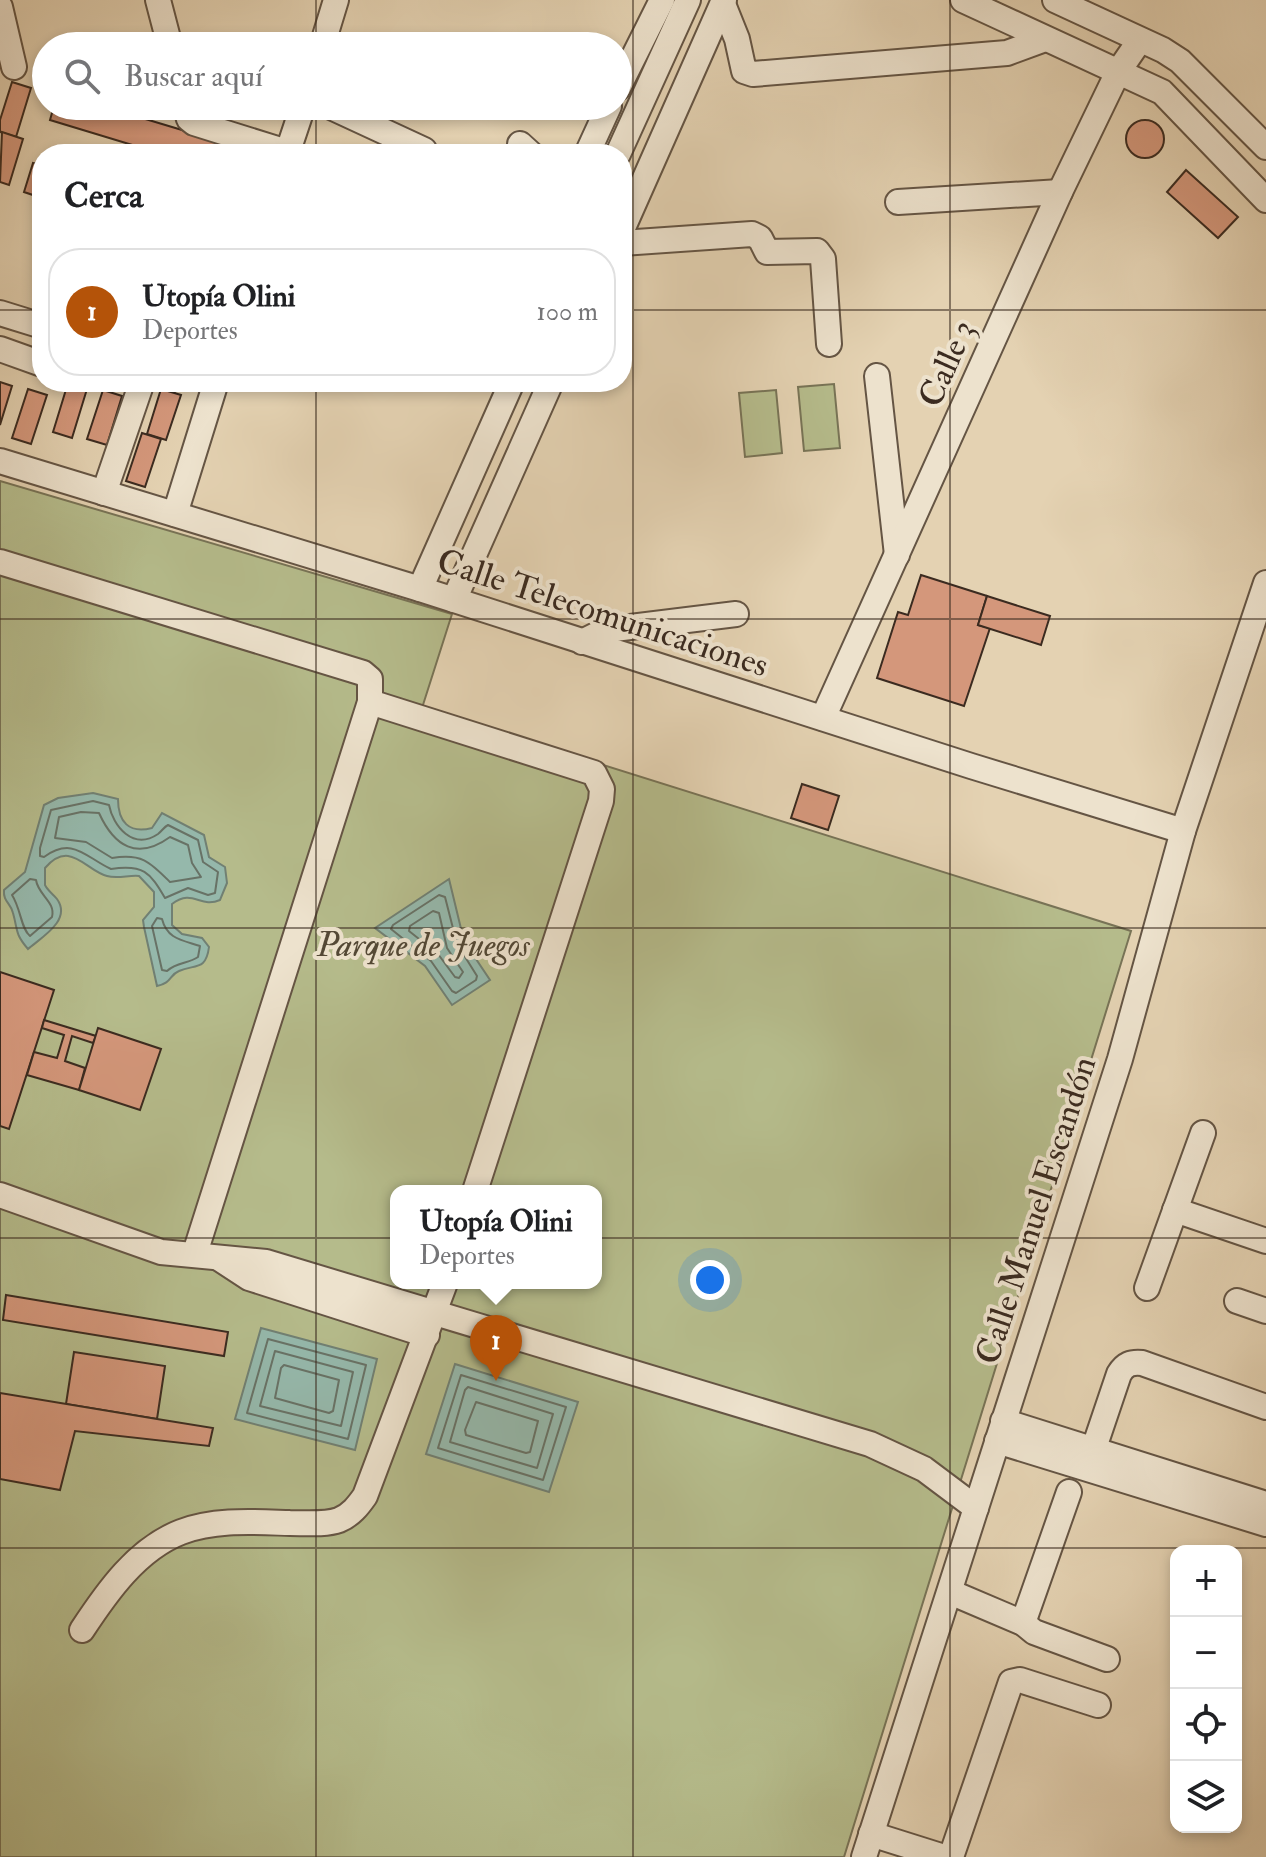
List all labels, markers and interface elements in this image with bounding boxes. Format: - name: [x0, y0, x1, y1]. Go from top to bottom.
- search box: [32, 32, 632, 120]
- icon: search: [60, 54, 104, 98]
- text: Buscar aquí: [124, 58, 263, 95]
- text: Cerca: [64, 175, 143, 218]
- text: Utopía Olini: [142, 278, 296, 315]
- text: 1: [87, 296, 97, 328]
- text: 100 m: [537, 296, 598, 328]
- street label: Calle 3: [909, 314, 985, 414]
- text: Deportes: [142, 315, 238, 347]
- street label: Calle Telecomunicaciones: [432, 540, 773, 687]
- park label: Parque de Juegos: [315, 924, 530, 967]
- street label: Calle Manuel Escandón: [966, 1051, 1106, 1370]
- popup: [390, 1185, 602, 1289]
- text: Utopía Olini: [419, 1203, 573, 1240]
- text: Deportes: [419, 1240, 515, 1272]
- your location: [690, 1260, 730, 1300]
- pin: 1: [470, 1315, 522, 1381]
- map controls: [1170, 1545, 1242, 1833]
- button: +: [1170, 1545, 1242, 1617]
- button: −: [1170, 1617, 1242, 1689]
- button: locate: [1170, 1689, 1242, 1761]
- button: layers: [1170, 1761, 1242, 1833]

